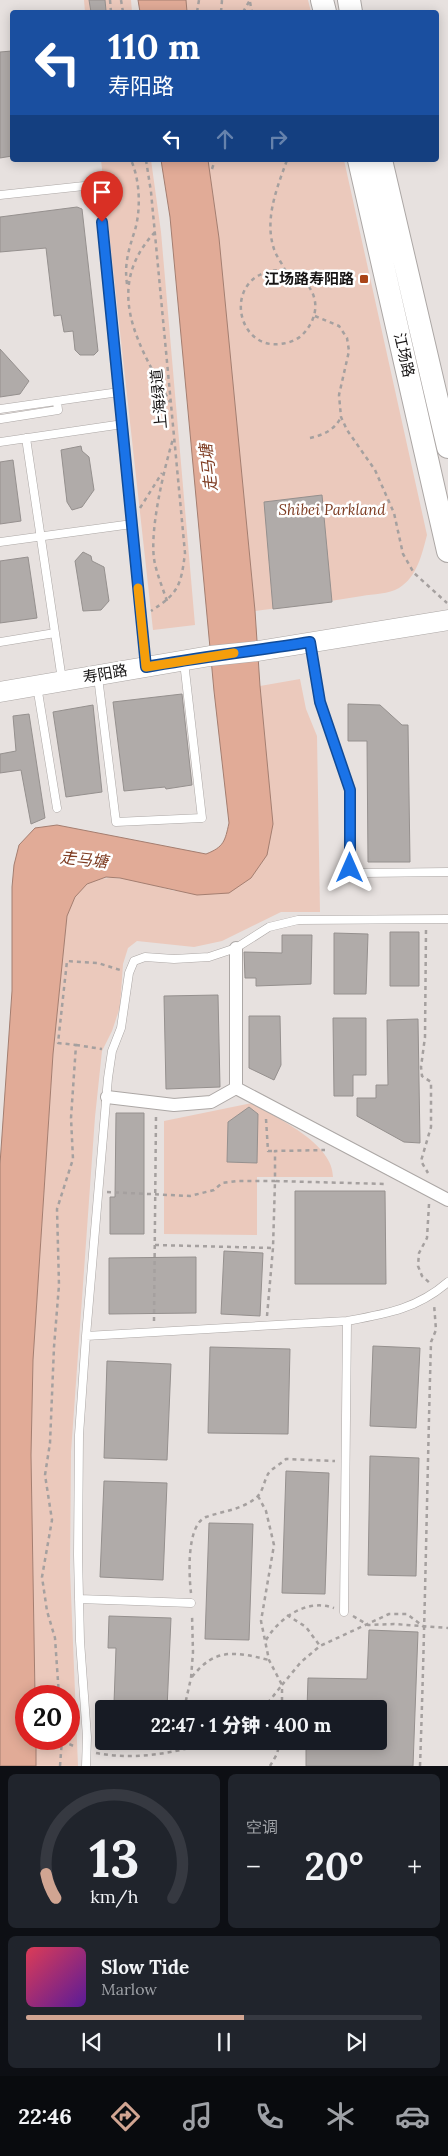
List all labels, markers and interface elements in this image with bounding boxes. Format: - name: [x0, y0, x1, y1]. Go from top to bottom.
- text: 110 m: [108, 24, 200, 69]
- icon: left: [25, 30, 90, 95]
- text: 寿阳路: [108, 72, 174, 100]
- icon: left: [158, 125, 186, 153]
- icon: ahead: [211, 125, 239, 153]
- icon: right: [264, 125, 292, 153]
- pin: [81, 171, 123, 222]
- icon: arrive: [88, 178, 116, 206]
- place label: 江场路寿阳路: [264, 269, 354, 288]
- marker: 江场路寿阳路: [358, 273, 370, 285]
- street label: 江场路: [390, 331, 419, 379]
- street label: 上海绿道: [146, 368, 171, 430]
- water label: 走马塘: [195, 440, 221, 493]
- park label: Shibei Parkland: [278, 500, 386, 519]
- street label: 寿阳路: [81, 660, 129, 687]
- position arrow: [323, 841, 375, 893]
- water label: 走马塘: [59, 847, 112, 872]
- speed limit sign: 20: [15, 1685, 80, 1750]
- text: 22:47 · 1 分钟 · 400 m: [151, 1713, 331, 1737]
- text: 空调: [246, 1817, 278, 1837]
- text: 13: [89, 1825, 139, 1891]
- text: 20°: [305, 1842, 363, 1890]
- text: −: [246, 1849, 261, 1885]
- text: +: [407, 1849, 422, 1885]
- text: km/h: [90, 1885, 138, 1908]
- text: Slow Tide: [101, 1955, 189, 1979]
- text: Marlow: [101, 1979, 157, 1999]
- icon: previous: [78, 2028, 106, 2056]
- icon: pause: [210, 2028, 238, 2056]
- icon: next: [342, 2028, 370, 2056]
- icon: directions: [108, 2099, 143, 2134]
- icon: music: [180, 2099, 215, 2134]
- icon: phone: [252, 2099, 287, 2134]
- icon: climate: [323, 2099, 358, 2134]
- icon: car: [395, 2099, 430, 2134]
- text: 22:46: [18, 2102, 72, 2130]

